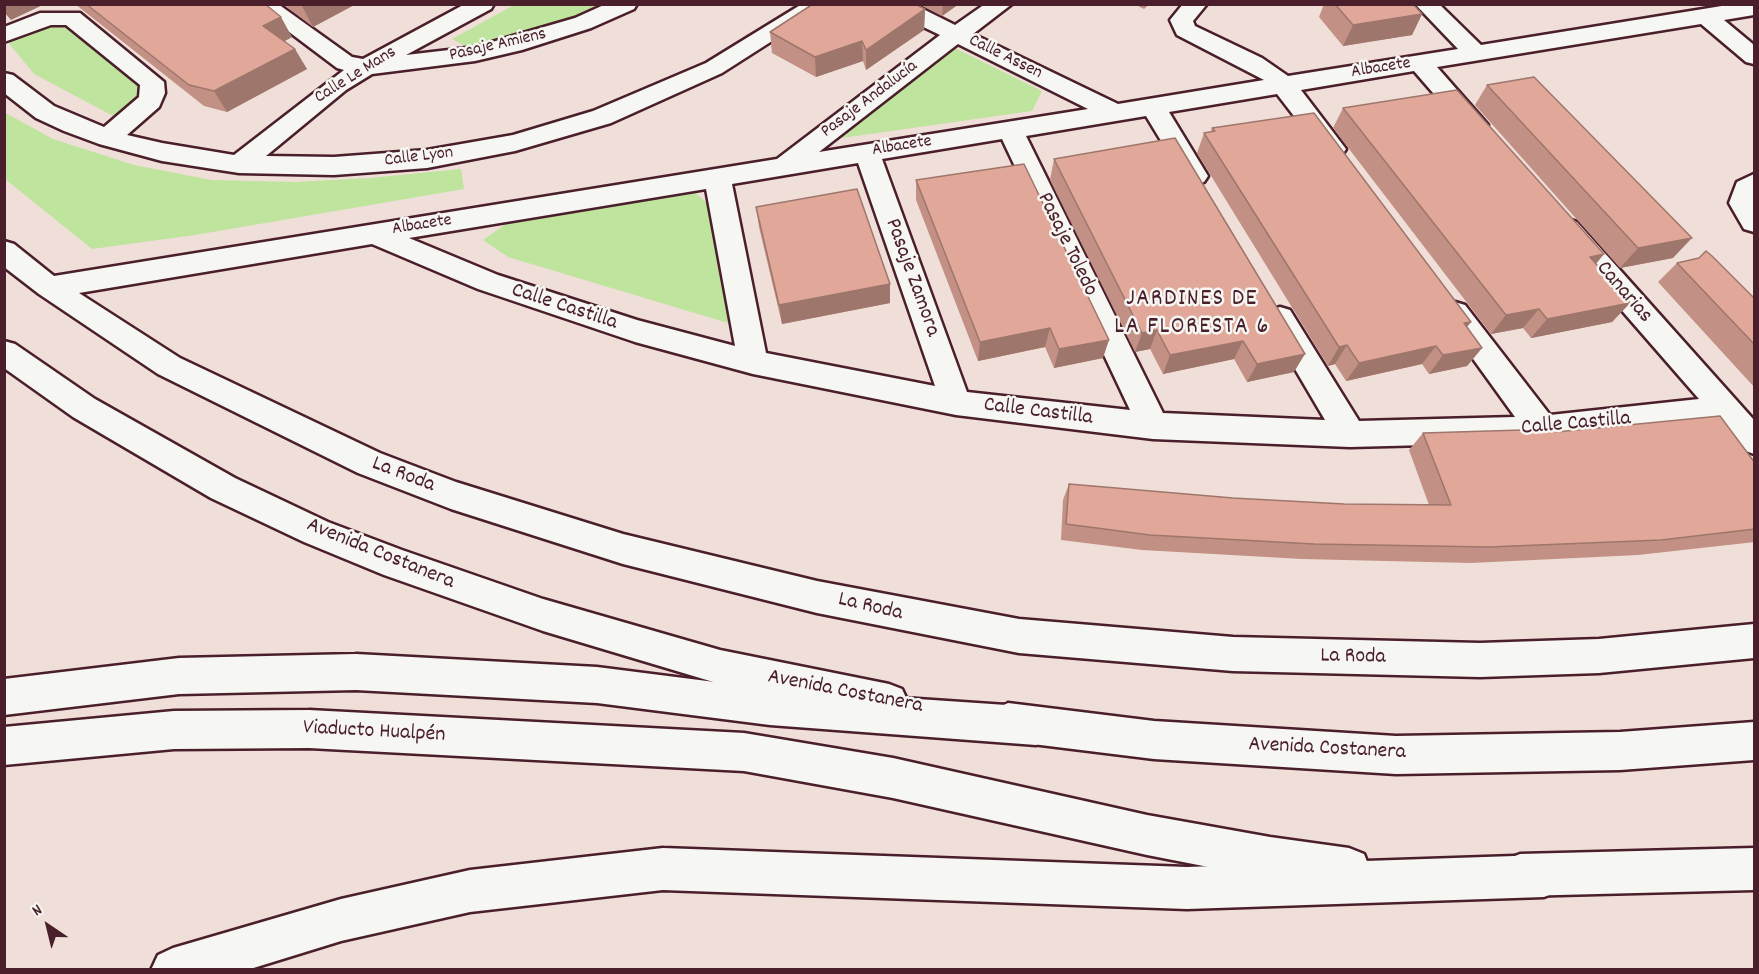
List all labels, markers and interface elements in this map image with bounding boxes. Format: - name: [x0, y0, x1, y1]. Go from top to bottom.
- street label: Pasaje Amiens: [447, 24, 549, 68]
- street label: Calle Assen: [965, 31, 1045, 85]
- street label: Calle Le Mans: [311, 42, 401, 110]
- street label: Albacete: [1350, 54, 1412, 84]
- street label: Pasaje Andalucía: [817, 57, 923, 143]
- street label: Albacete: [871, 132, 933, 162]
- street label: Calle Lyon: [383, 143, 455, 173]
- street label: Pasaje Toledo: [1030, 189, 1102, 301]
- street label: Albacete: [391, 211, 453, 241]
- street label: Pasaje Zamora: [877, 215, 945, 341]
- street label: Canarias: [1589, 257, 1657, 329]
- street label: Calle Castilla: [508, 278, 620, 338]
- district label: JARDINES DE LA FLORESTA 6: [1114, 287, 1270, 343]
- street label: Calle Castilla: [982, 393, 1094, 433]
- street label: Calle Castilla: [1520, 407, 1632, 443]
- street label: La Roda: [368, 452, 438, 500]
- street label: Avenida Costanera: [302, 513, 458, 597]
- street label: La Roda: [835, 588, 905, 628]
- street label: La Roda: [1320, 644, 1386, 672]
- street label: Avenida Costanera: [765, 665, 925, 721]
- street label: Viaducto Hualpén: [302, 716, 446, 750]
- street label: Avenida Costanera: [1248, 733, 1406, 767]
- north arrow: [18, 896, 78, 956]
- text: N: [28, 899, 47, 923]

